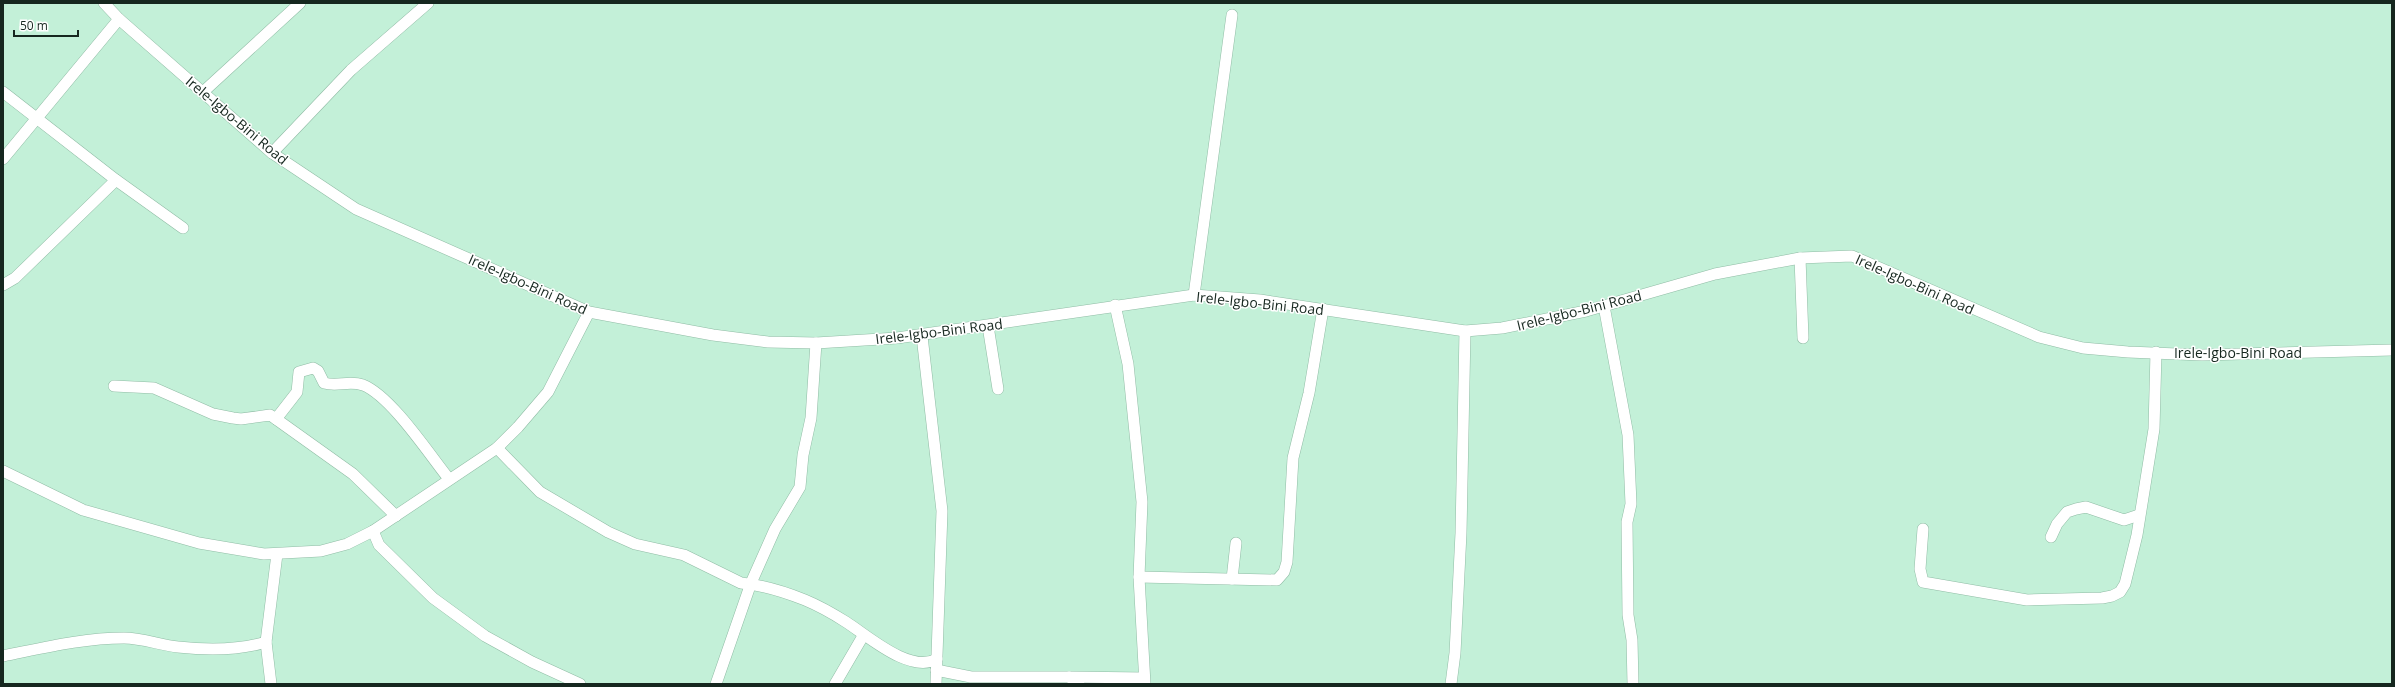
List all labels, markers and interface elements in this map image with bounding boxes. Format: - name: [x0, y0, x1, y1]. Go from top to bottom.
- scale bar: [14, 12, 78, 38]
- text: 50 m: [20, 17, 48, 34]
- street label: Irele-Igbo-Bini Road: [182, 72, 292, 168]
- street label: Irele-Igbo-Bini Road: [466, 249, 590, 319]
- street label: Irele-Igbo-Bini Road: [1853, 249, 1977, 319]
- street label: Irele-Igbo-Bini Road: [1515, 285, 1643, 335]
- street label: Irele-Igbo-Bini Road: [1195, 287, 1325, 319]
- street label: Irele-Igbo-Bini Road: [874, 314, 1004, 348]
- street label: Irele-Igbo-Bini Road: [2174, 343, 2302, 362]

